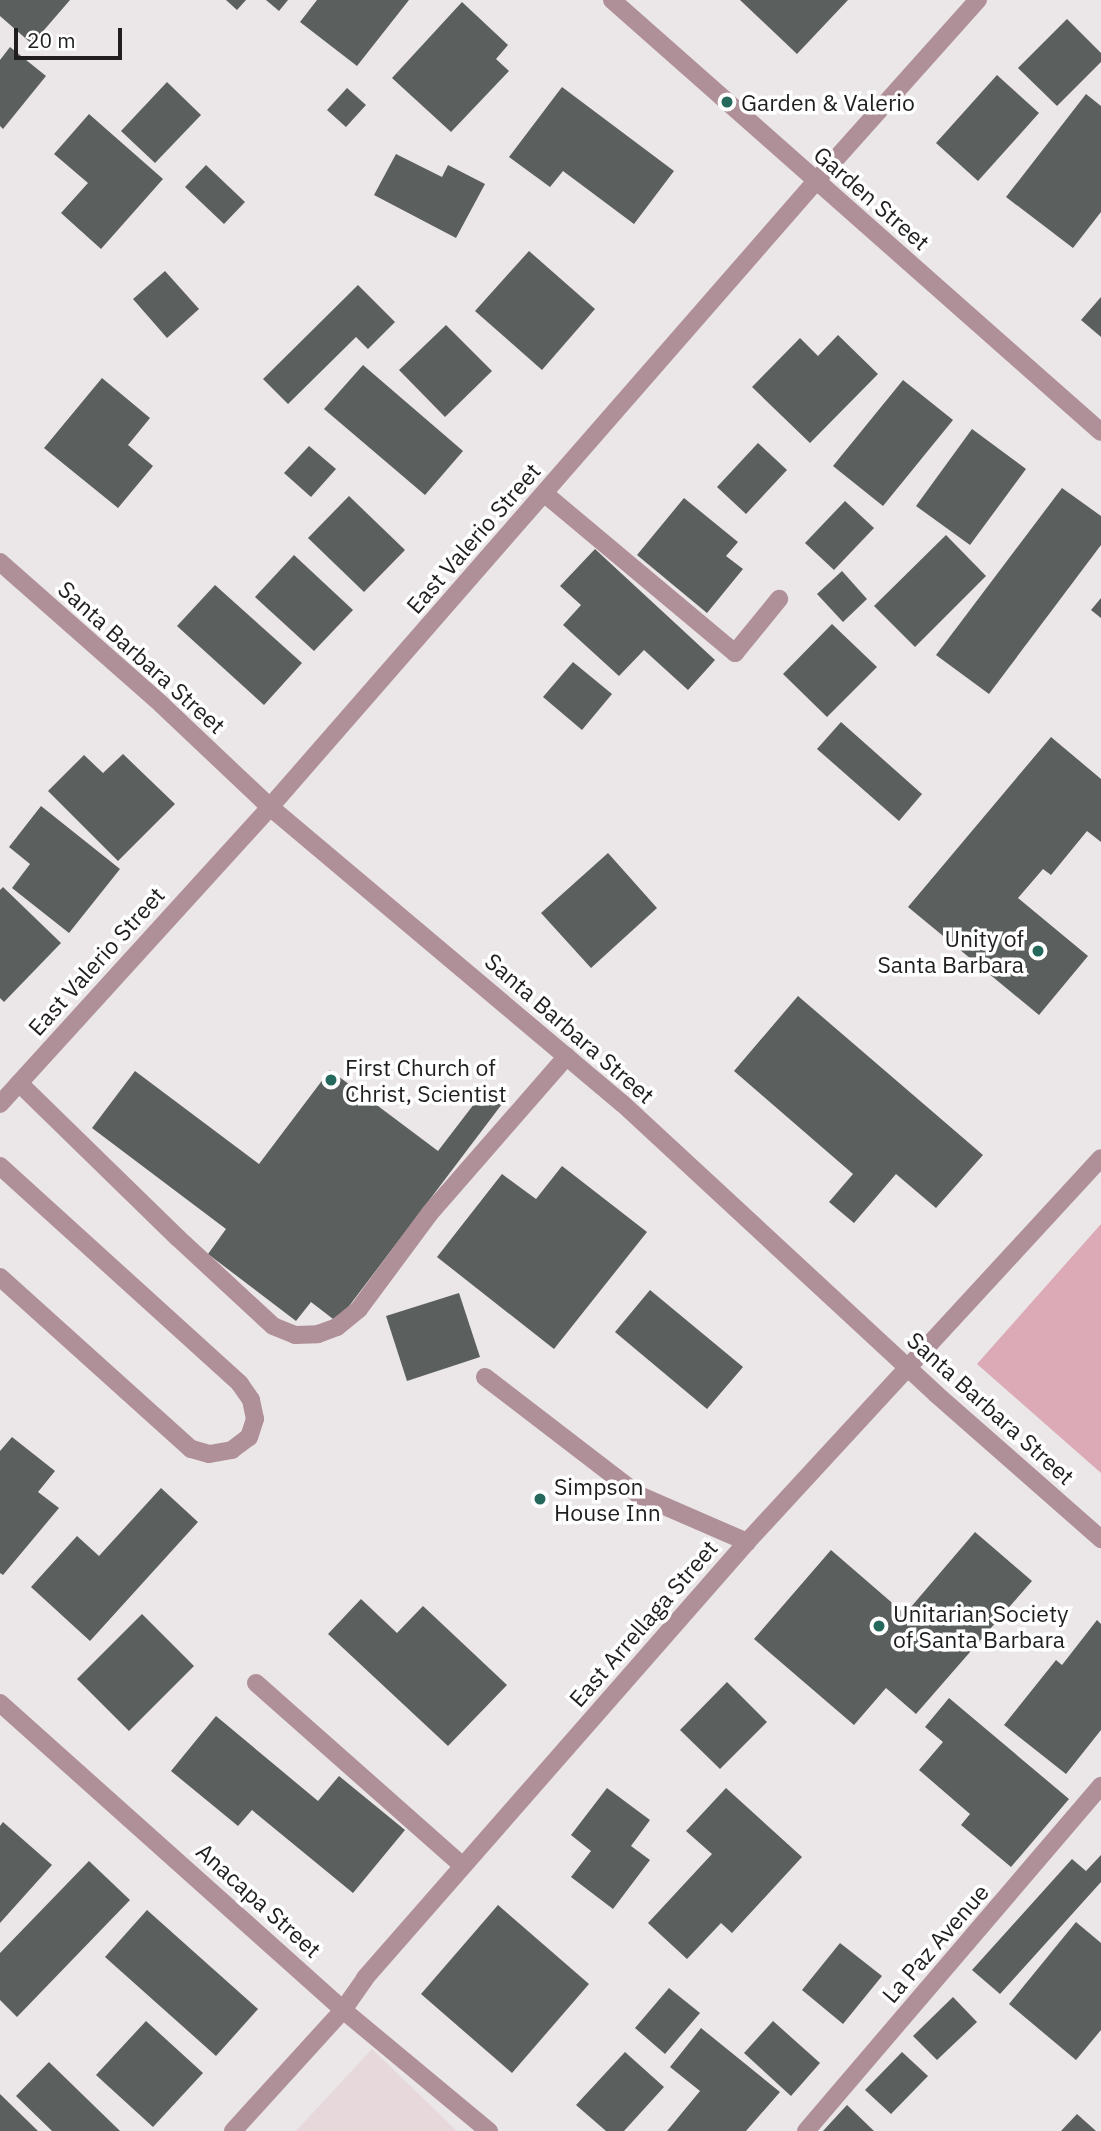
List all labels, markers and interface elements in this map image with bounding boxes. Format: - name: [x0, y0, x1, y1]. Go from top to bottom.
- scale bar: [18, 14, 126, 58]
- text: 20 m: [27, 26, 76, 54]
- place label: Garden & Valerio: [741, 88, 915, 116]
- marker: Garden & Valerio: [719, 94, 735, 110]
- street label: Garden Street: [809, 140, 935, 256]
- street label: East Valerio Street: [400, 457, 546, 619]
- street label: Santa Barbara Street: [53, 575, 231, 739]
- street label: East Valerio Street: [22, 881, 170, 1041]
- place label: Unity of Santa Barbara: [878, 924, 1024, 978]
- marker: Unity of Santa Barbara: [1030, 943, 1046, 959]
- street label: Santa Barbara Street: [480, 947, 660, 1109]
- place label: First Church of Christ, Scientist: [345, 1053, 507, 1107]
- marker: First Church of Christ, Scientist: [323, 1072, 339, 1088]
- street label: Santa Barbara Street: [902, 1326, 1080, 1490]
- place label: Simpson House Inn: [554, 1472, 661, 1526]
- marker: Simpson House Inn: [532, 1491, 548, 1507]
- street label: East Arrellaga Street: [563, 1534, 723, 1712]
- place label: Unitarian Society of Santa Barbara: [893, 1599, 1068, 1653]
- marker: Unitarian Society of Santa Barbara: [871, 1618, 887, 1634]
- street label: Anacapa Street: [191, 1837, 327, 1963]
- street label: La Paz Avenue: [876, 1878, 994, 2008]

